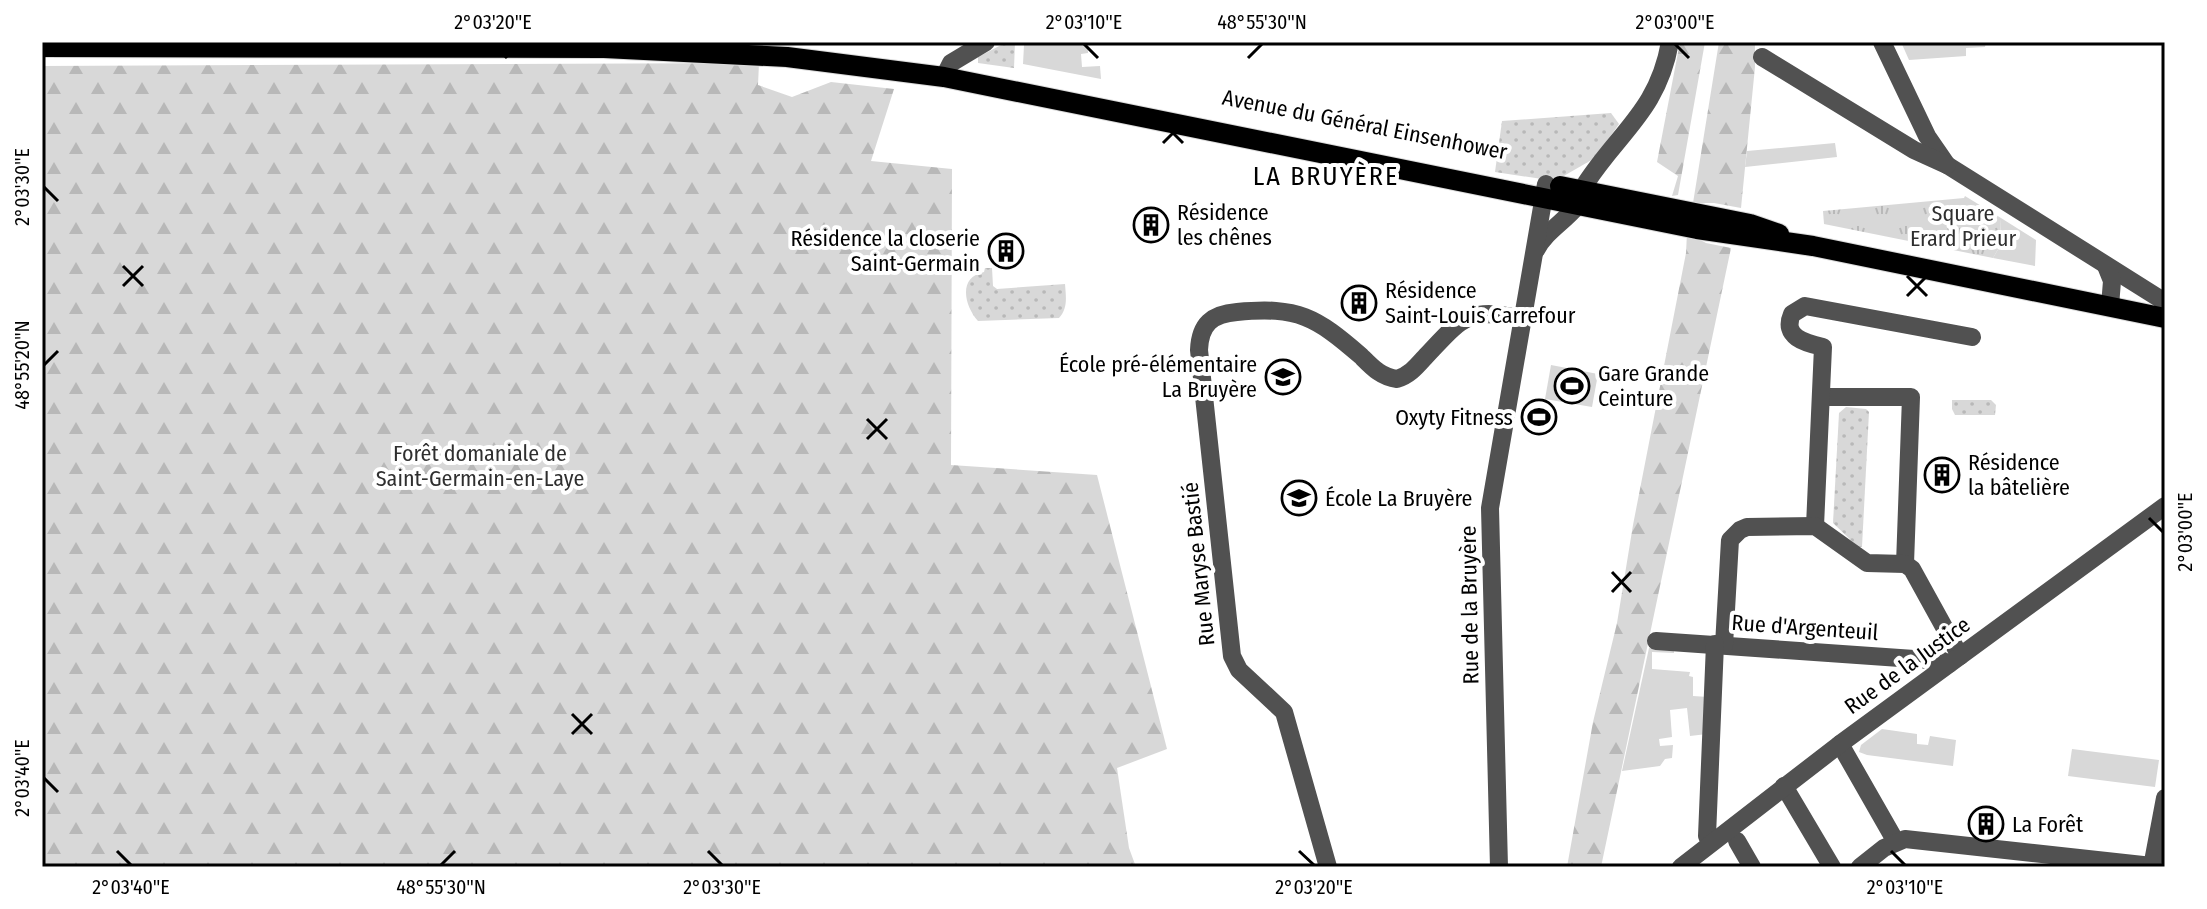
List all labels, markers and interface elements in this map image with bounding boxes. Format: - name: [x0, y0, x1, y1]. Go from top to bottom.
- text: 2°03'20"E: [454, 10, 532, 34]
- text: 2°03'10"E: [1046, 10, 1122, 34]
- text: 48°55'30"N: [1217, 10, 1307, 34]
- text: 2°03'00"E: [1636, 10, 1714, 34]
- street label: Avenue du Général Einsenhower: [1220, 84, 1510, 165]
- text: 2°03'30"E: [10, 148, 34, 226]
- district label: LA BRUYÈRE: [1253, 161, 1399, 192]
- place label: Résidence les chênes: [1177, 199, 1272, 251]
- park label: Square Erard Prieur: [1910, 200, 2016, 252]
- building icon: Résidence les chênes: [1132, 206, 1170, 244]
- place label: Résidence la closerie Saint-Germain: [791, 225, 980, 277]
- building icon: Résidence la closerie Saint-Germain: [987, 232, 1025, 270]
- place label: Résidence Saint-Louis Carrefour: [1385, 277, 1576, 329]
- building icon: Résidence Saint-Louis Carrefour: [1340, 284, 1378, 322]
- text: 48°55'20"N: [10, 320, 34, 410]
- place label: École pré-élémentaire La Bruyère: [1059, 351, 1257, 403]
- school or university icon: École pré-élémentaire La Bruyère: [1264, 358, 1302, 396]
- place label: Gare Grande Ceinture: [1598, 360, 1709, 412]
- sports icon: Gare Grande Ceinture: [1553, 367, 1591, 405]
- sports icon: Oxyty Fitness: [1520, 398, 1558, 436]
- place label: Oxyty Fitness: [1395, 404, 1513, 431]
- park label: Forêt domaniale de Saint-Germain-en-Laye: [376, 440, 584, 492]
- place label: Résidence la bâtelière: [1968, 449, 2070, 501]
- building icon: Résidence la bâtelière: [1923, 456, 1961, 494]
- school or university icon: École La Bruyère: [1280, 479, 1318, 517]
- street label: Rue Maryse Bastié: [1176, 481, 1221, 647]
- place label: École La Bruyère: [1325, 485, 1472, 512]
- text: 2°03'00"E: [2173, 493, 2197, 571]
- street label: Rue de la Bruyère: [1455, 525, 1484, 685]
- street label: Rue d'Argenteuil: [1731, 609, 1879, 646]
- street label: Rue de la Justice: [1839, 611, 1975, 720]
- text: 2°03'40"E: [10, 739, 34, 817]
- building icon: La Forêt: [1967, 805, 2005, 843]
- place label: La Forêt: [2012, 811, 2084, 838]
- text: 2°03'40"E: [92, 875, 170, 899]
- text: 48°55'30"N: [396, 875, 486, 899]
- text: 2°03'30"E: [683, 875, 761, 899]
- text: 2°03'20"E: [1275, 875, 1353, 899]
- text: 2°03'10"E: [1867, 875, 1943, 899]

